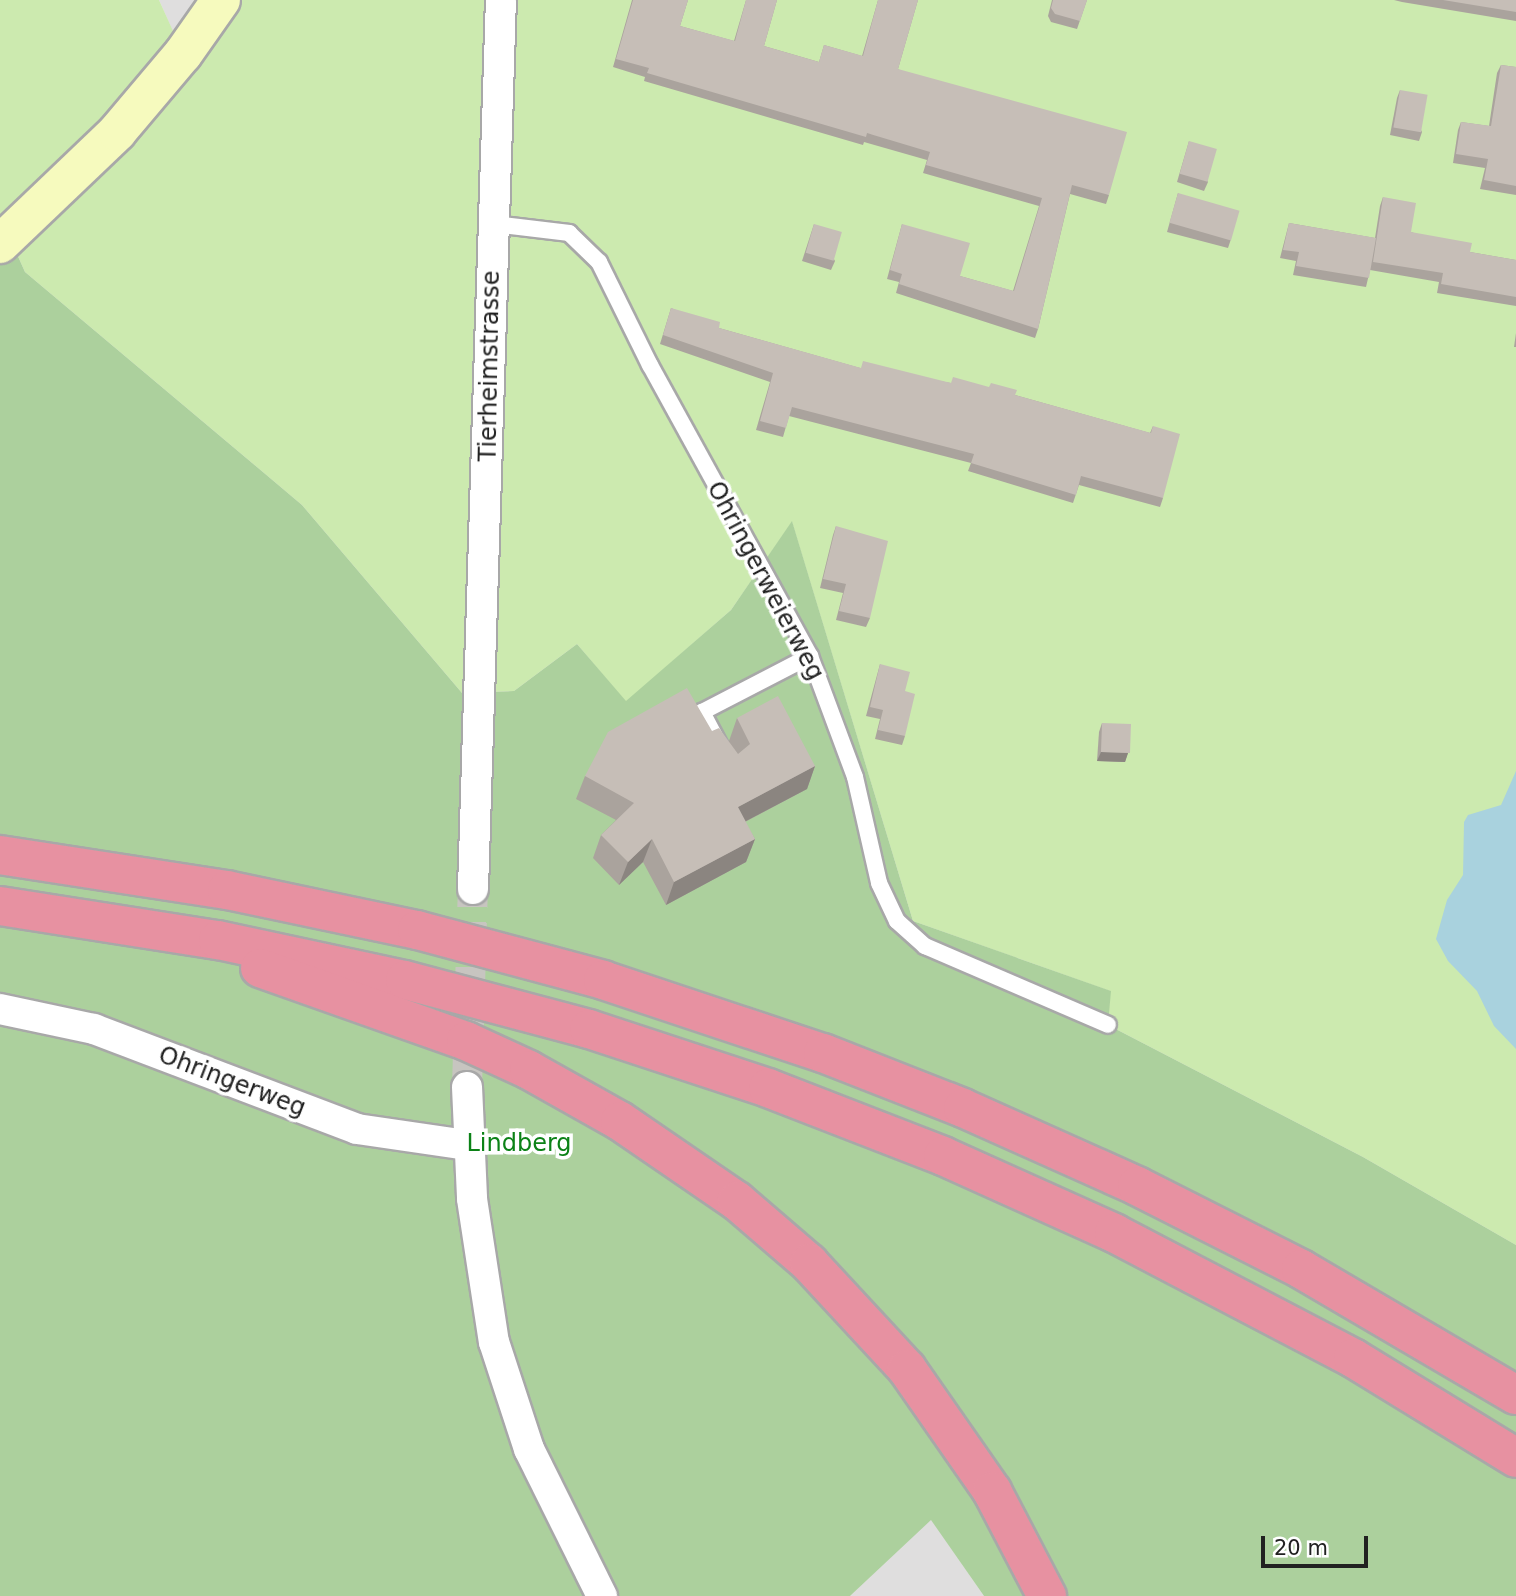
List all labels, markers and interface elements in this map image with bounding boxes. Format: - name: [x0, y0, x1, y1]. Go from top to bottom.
- street label: Tierheimstrasse: [474, 270, 506, 462]
- street label: Ohringerweierweg: [700, 477, 830, 685]
- street label: Ohringerweg: [154, 1041, 310, 1123]
- park label: Lindberg: [466, 1130, 572, 1158]
- scale bar: [1264, 1522, 1371, 1566]
- text: 20 m: [1274, 1536, 1328, 1560]

